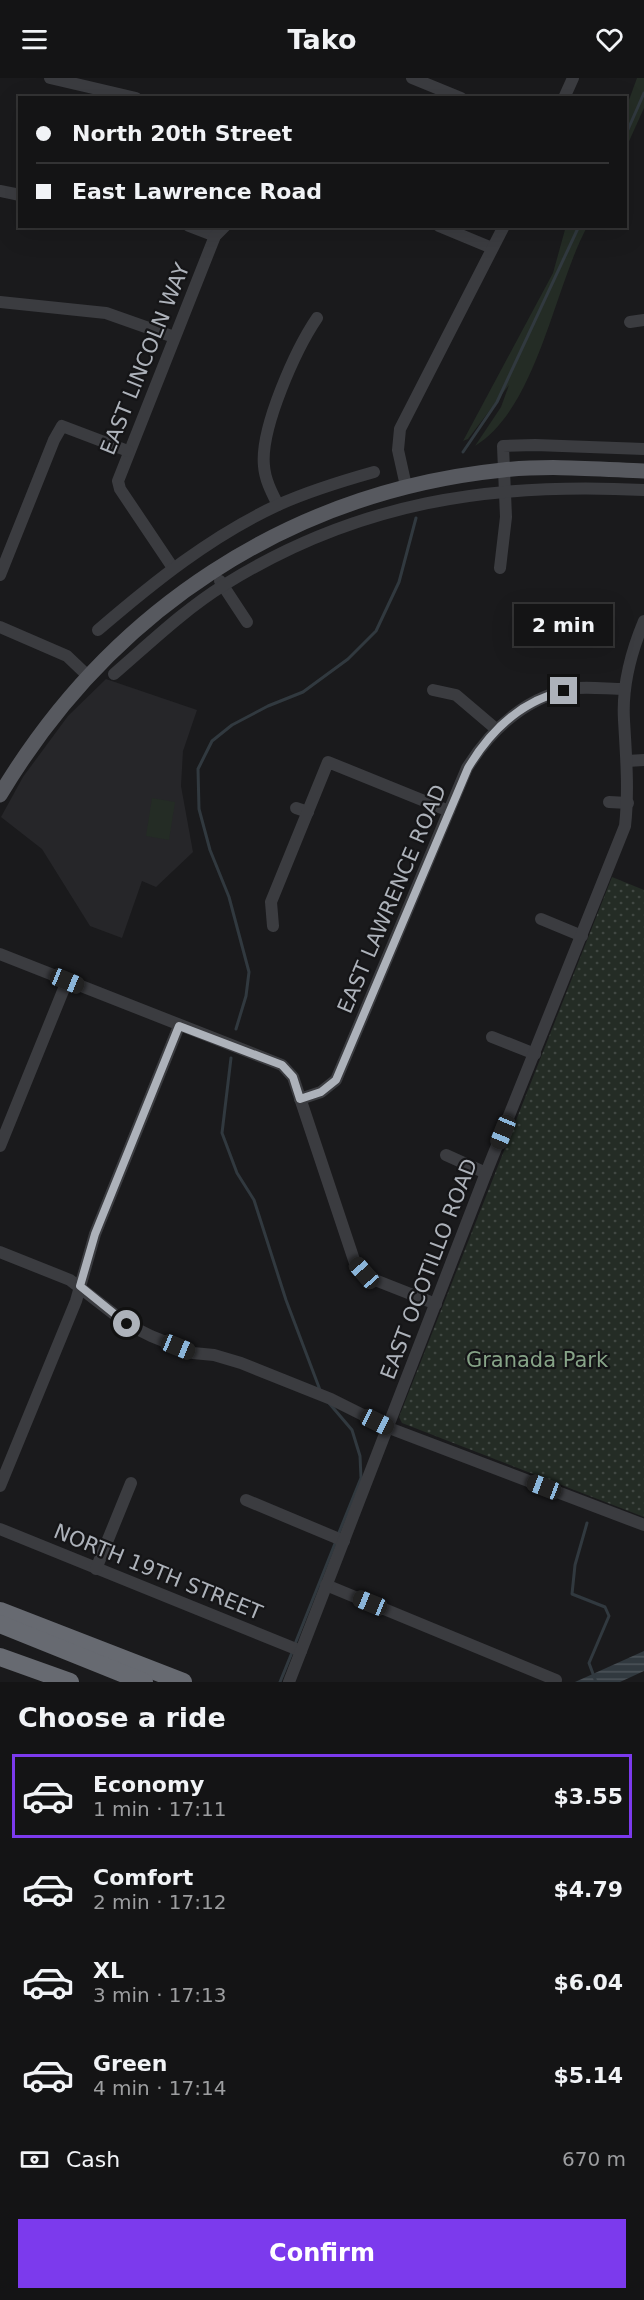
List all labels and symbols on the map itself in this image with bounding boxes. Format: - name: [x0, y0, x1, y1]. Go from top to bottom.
- street label: EAST LINCOLN WAY: [96, 260, 194, 458]
- callout: 2 min: [514, 604, 614, 646]
- route end: [550, 677, 577, 704]
- street label: EAST LAWRENCE ROAD: [333, 781, 451, 1017]
- car: [47, 966, 87, 996]
- car: [488, 1112, 518, 1152]
- street label: EAST OCOTILLO ROAD: [376, 1155, 482, 1383]
- car: [345, 1254, 383, 1292]
- route start: [113, 1310, 140, 1337]
- car: [158, 1332, 198, 1362]
- park label: Granada Park: [466, 1348, 609, 1372]
- car: [357, 1406, 397, 1438]
- car: [524, 1472, 564, 1502]
- street label: NORTH 19TH STREET: [50, 1519, 266, 1625]
- car: [350, 1588, 390, 1618]

